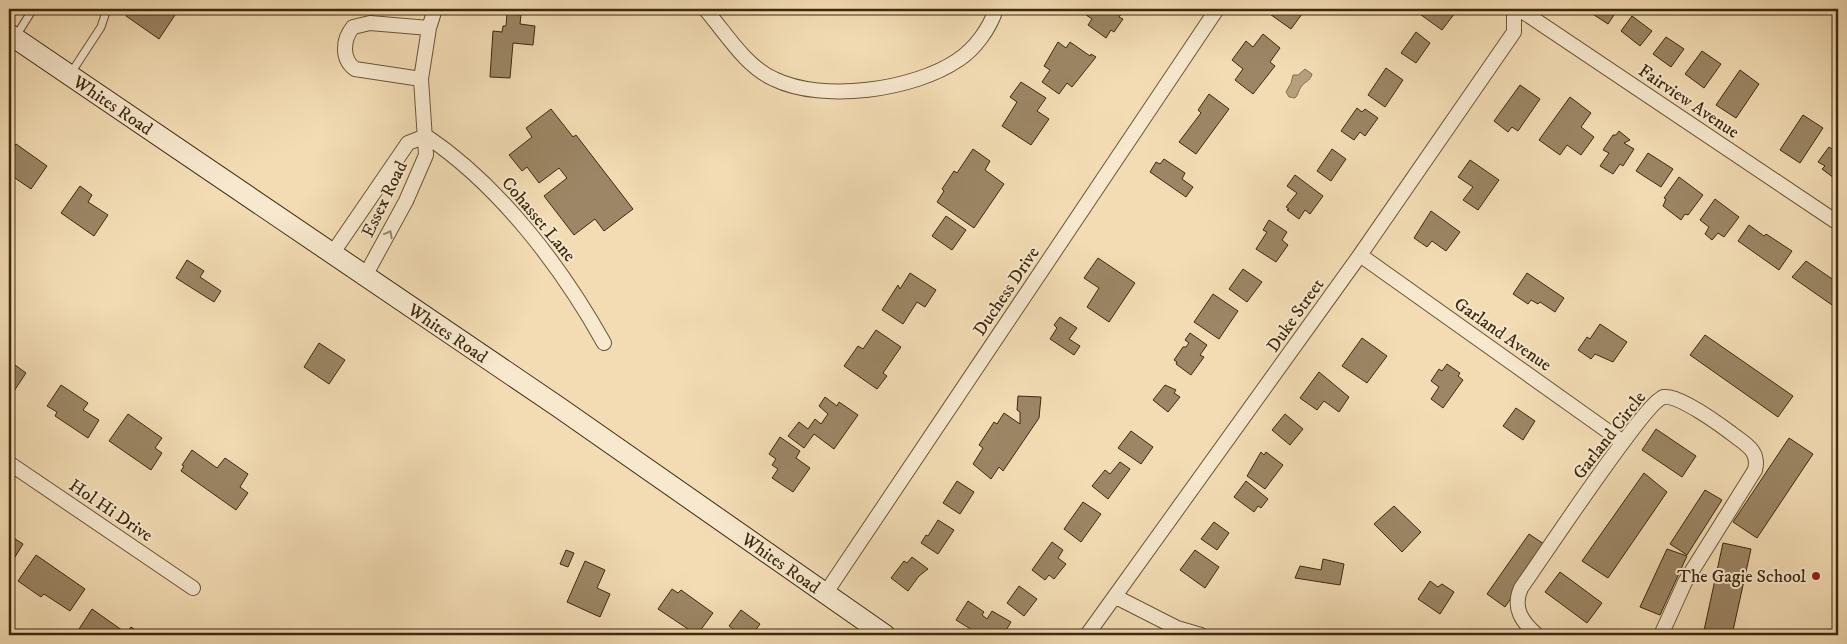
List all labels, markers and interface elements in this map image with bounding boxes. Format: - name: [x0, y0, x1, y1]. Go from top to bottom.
- street label: Fairview Avenue: [1634, 60, 1743, 144]
- street label: Whites Road: [68, 71, 156, 141]
- street label: Essex Road: [357, 158, 413, 241]
- street label: Cohasset Lane: [496, 173, 580, 267]
- one-way arrow: [382, 230, 392, 239]
- street label: Duchess Drive: [969, 243, 1045, 340]
- street label: Duke Street: [1262, 274, 1329, 357]
- street label: Garland Avenue: [1449, 293, 1555, 377]
- street label: Whites Road: [403, 299, 491, 369]
- street label: Garland Circle: [1569, 387, 1651, 484]
- street label: Hol Hi Drive: [64, 475, 157, 547]
- street label: Whites Road: [736, 528, 824, 599]
- place label: The Gagie School: [1677, 566, 1807, 588]
- marker: The Gagie School: [1810, 570, 1822, 582]

